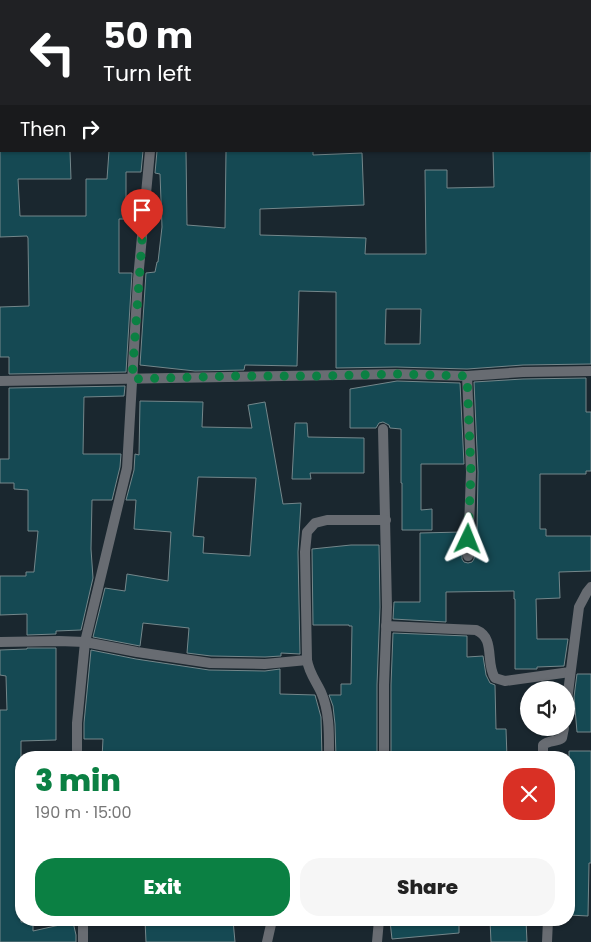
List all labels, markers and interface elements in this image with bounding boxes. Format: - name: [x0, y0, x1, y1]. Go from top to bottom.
- text: 50 m: [103, 11, 193, 60]
- icon: left: [20, 20, 85, 85]
- text: Turn left: [103, 58, 191, 89]
- icon: right: [76, 115, 104, 143]
- text: Then: [20, 116, 66, 143]
- pin: [121, 189, 163, 240]
- icon: arrive: [128, 196, 156, 224]
- position arrow: [441, 512, 493, 564]
- map controls: [520, 681, 575, 736]
- button: sound: [520, 681, 575, 736]
- text: 3 min: [35, 759, 121, 802]
- button: close: [503, 768, 555, 820]
- text: 190 m · 15:00: [35, 801, 132, 824]
- button: Exit: [35, 858, 290, 916]
- button: Share: [300, 858, 555, 916]

